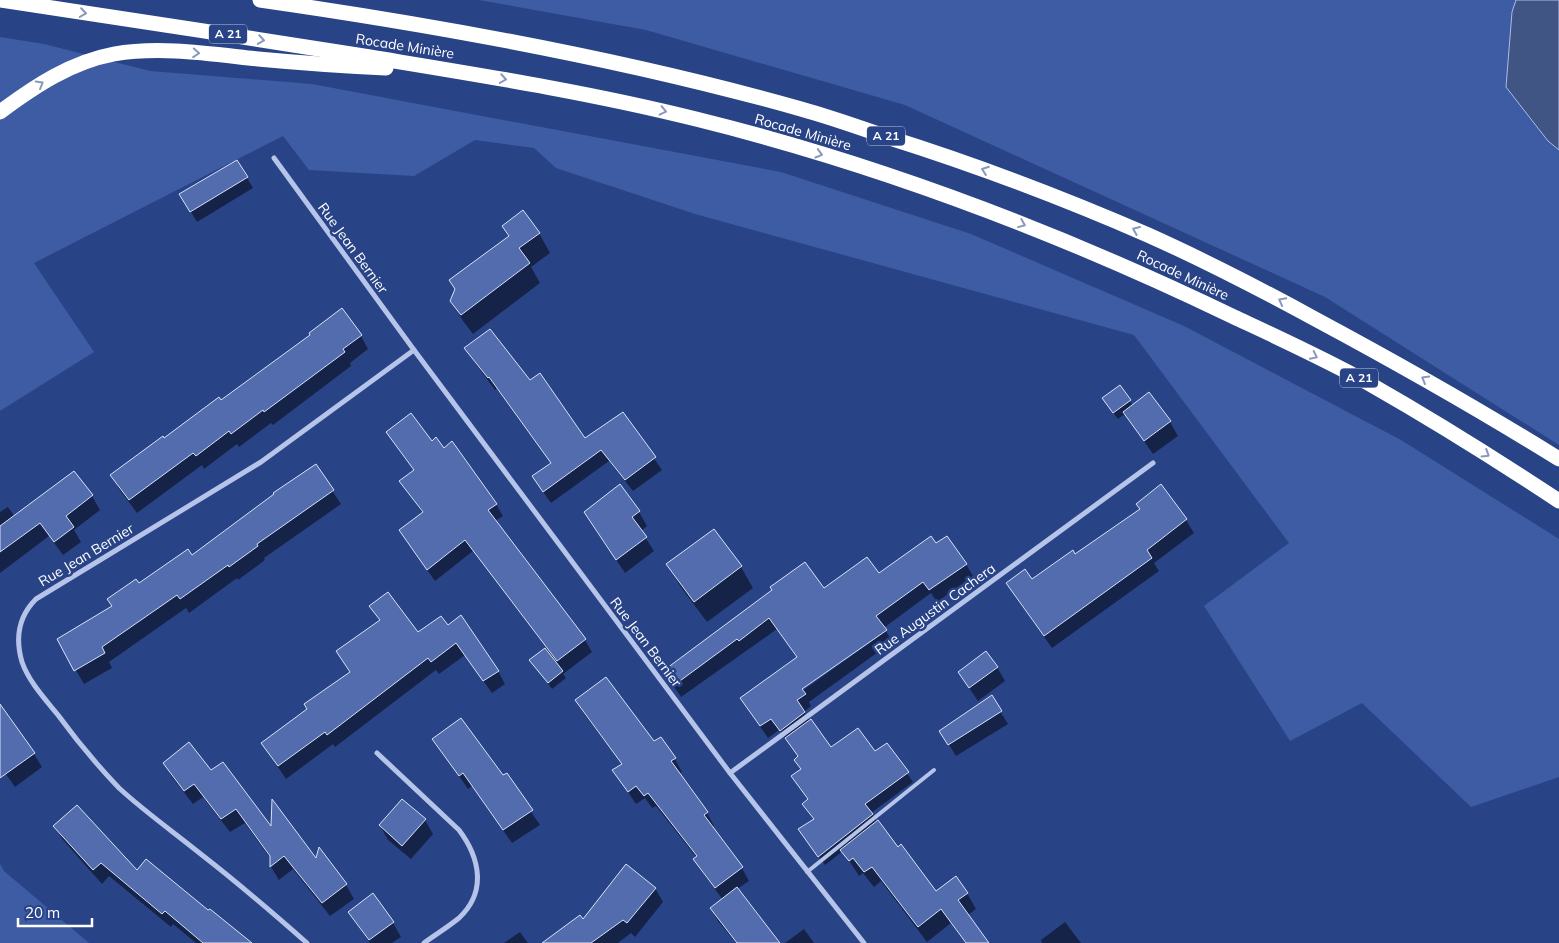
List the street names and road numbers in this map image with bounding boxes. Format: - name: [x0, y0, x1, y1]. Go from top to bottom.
- road number: A 21: [209, 24, 247, 44]
- street label: Rocade Minière: [354, 29, 456, 63]
- street label: Rocade Minière: [753, 110, 853, 154]
- road number: A 21: [867, 126, 905, 146]
- street label: Rue Jean Bernier: [314, 199, 393, 298]
- street label: Rocade Minière: [1134, 246, 1232, 304]
- road number: A 21: [1340, 368, 1378, 388]
- street label: Rue Jean Bernier: [35, 519, 138, 591]
- street label: Rue Augustin Cachera: [871, 559, 999, 659]
- street label: Rue Jean Bernier: [606, 593, 686, 691]

